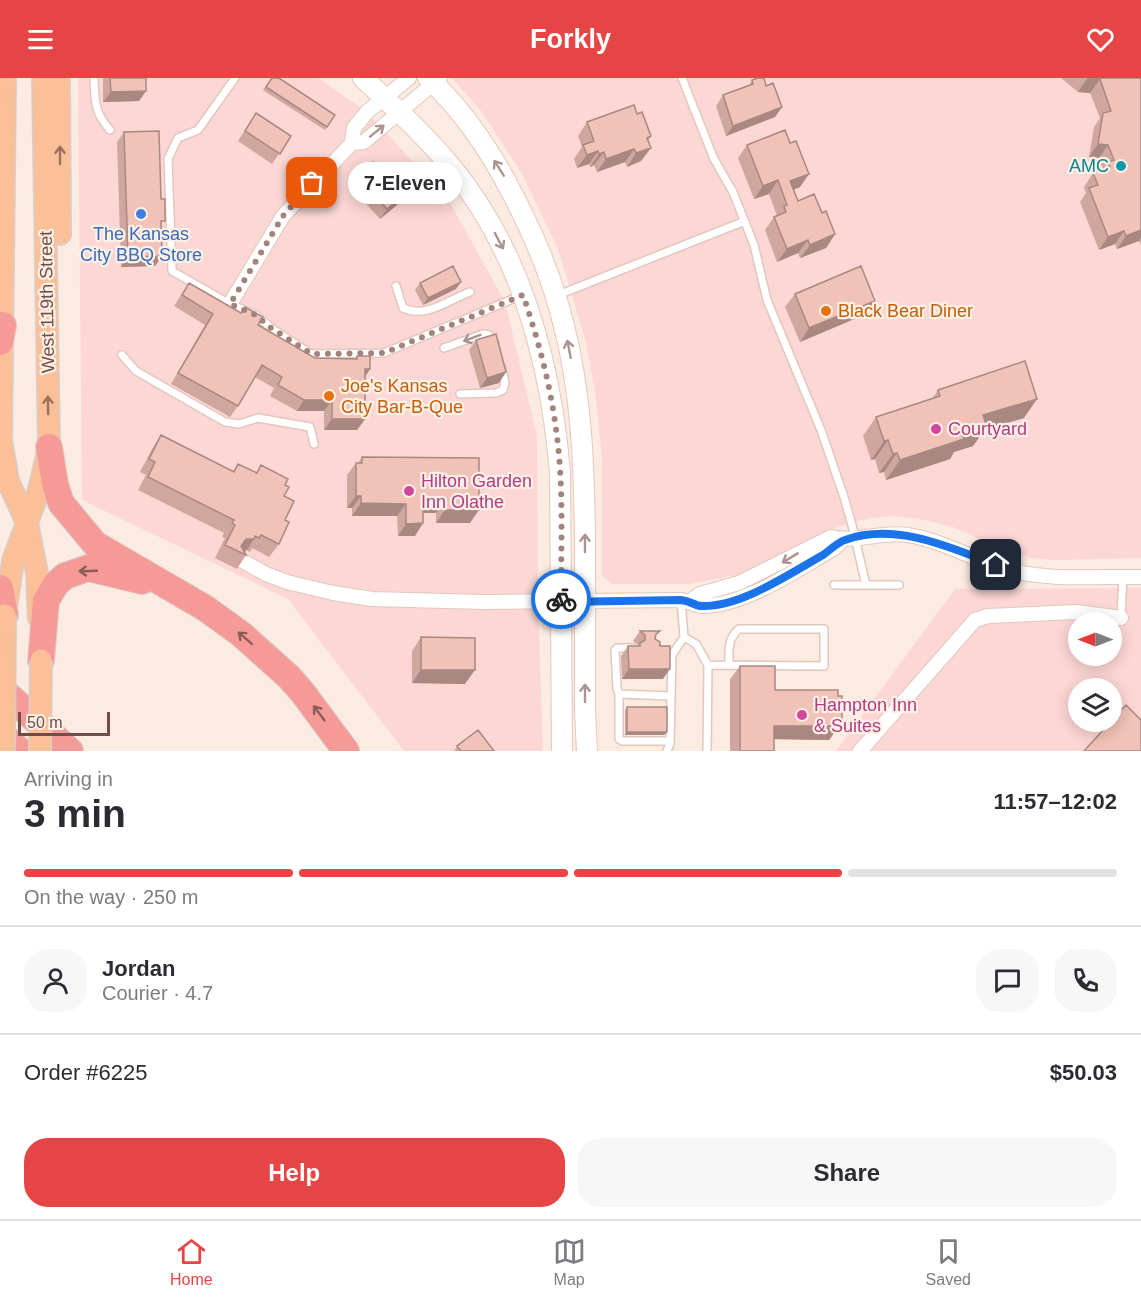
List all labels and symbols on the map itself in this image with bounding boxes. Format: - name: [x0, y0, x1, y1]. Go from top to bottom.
- one-way arrow: [369, 124, 384, 138]
- one-way arrow: [54, 146, 66, 166]
- place label: AMC: [1069, 156, 1109, 176]
- pin: [286, 157, 337, 208]
- marker: AMC: [1114, 159, 1128, 173]
- one-way arrow: [492, 160, 505, 177]
- callout: 7-Eleven: [348, 162, 462, 204]
- marker: The Kansas City BBQ Store: [134, 207, 148, 221]
- place label: The Kansas City BBQ Store: [80, 224, 202, 265]
- street label: West 119th Street: [36, 231, 58, 373]
- one-way arrow: [493, 231, 505, 249]
- place label: Black Bear Diner: [838, 301, 973, 321]
- marker: Black Bear Diner: [819, 304, 833, 318]
- one-way arrow: [463, 334, 481, 345]
- one-way arrow: [563, 340, 574, 360]
- place label: Joe's Kansas City Bar-B-Que: [341, 376, 463, 417]
- marker: Joe's Kansas City Bar-B-Que: [322, 389, 336, 403]
- one-way arrow: [42, 396, 54, 416]
- place label: Courtyard: [948, 419, 1027, 439]
- marker: Courtyard: [929, 422, 943, 436]
- place label: Hilton Garden Inn Olathe: [421, 471, 532, 512]
- marker: Hilton Garden Inn Olathe: [402, 484, 416, 498]
- one-way arrow: [579, 534, 591, 554]
- pin: [970, 539, 1021, 590]
- one-way arrow: [782, 552, 799, 564]
- one-way arrow: [79, 565, 98, 576]
- courier: [531, 569, 591, 629]
- north arrow: [1068, 612, 1122, 666]
- one-way arrow: [238, 631, 253, 645]
- one-way arrow: [579, 683, 591, 703]
- place label: Hampton Inn & Suites: [814, 695, 917, 736]
- one-way arrow: [312, 705, 325, 721]
- marker: Hampton Inn & Suites: [795, 708, 809, 722]
- scale bar: [18, 709, 110, 736]

